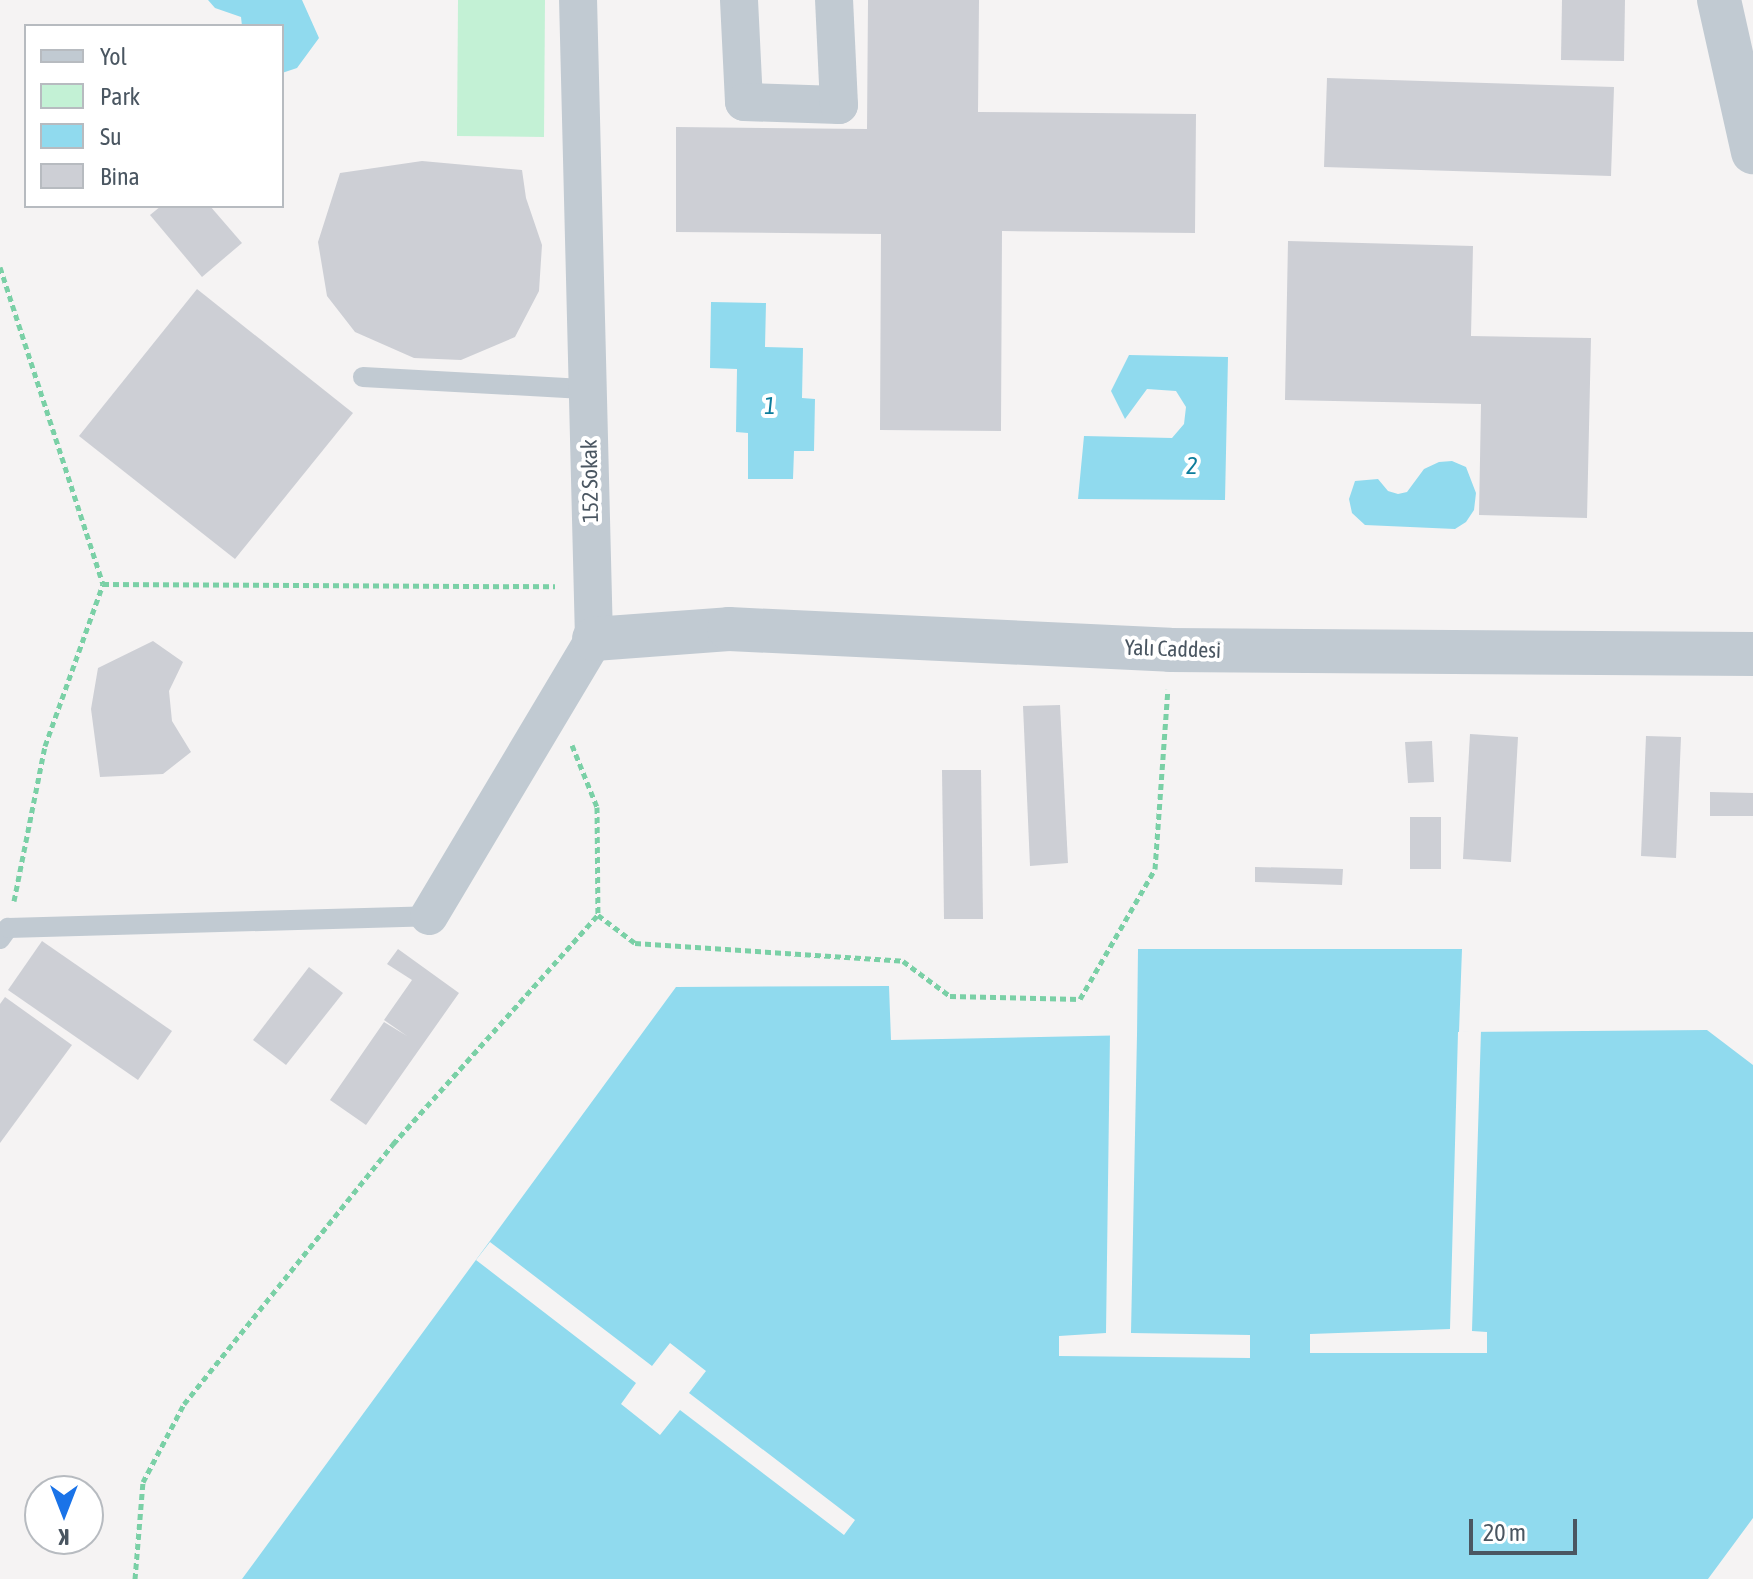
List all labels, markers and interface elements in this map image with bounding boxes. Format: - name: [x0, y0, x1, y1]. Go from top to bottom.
- legend: [24, 24, 284, 208]
- text: Yol: [100, 43, 127, 70]
- text: Park: [100, 83, 140, 110]
- text: Su: [100, 123, 122, 150]
- text: Bina: [100, 163, 140, 190]
- water label: 1: [764, 392, 776, 420]
- street label: 152 Sokak: [576, 439, 604, 523]
- water label: 2: [1186, 452, 1198, 480]
- street label: Yalı Caddesi: [1124, 634, 1222, 664]
- north arrow: [24, 1475, 104, 1555]
- scale bar: [1473, 1503, 1581, 1553]
- text: 20 m: [1483, 1519, 1526, 1546]
- text: K: [59, 1524, 69, 1550]

